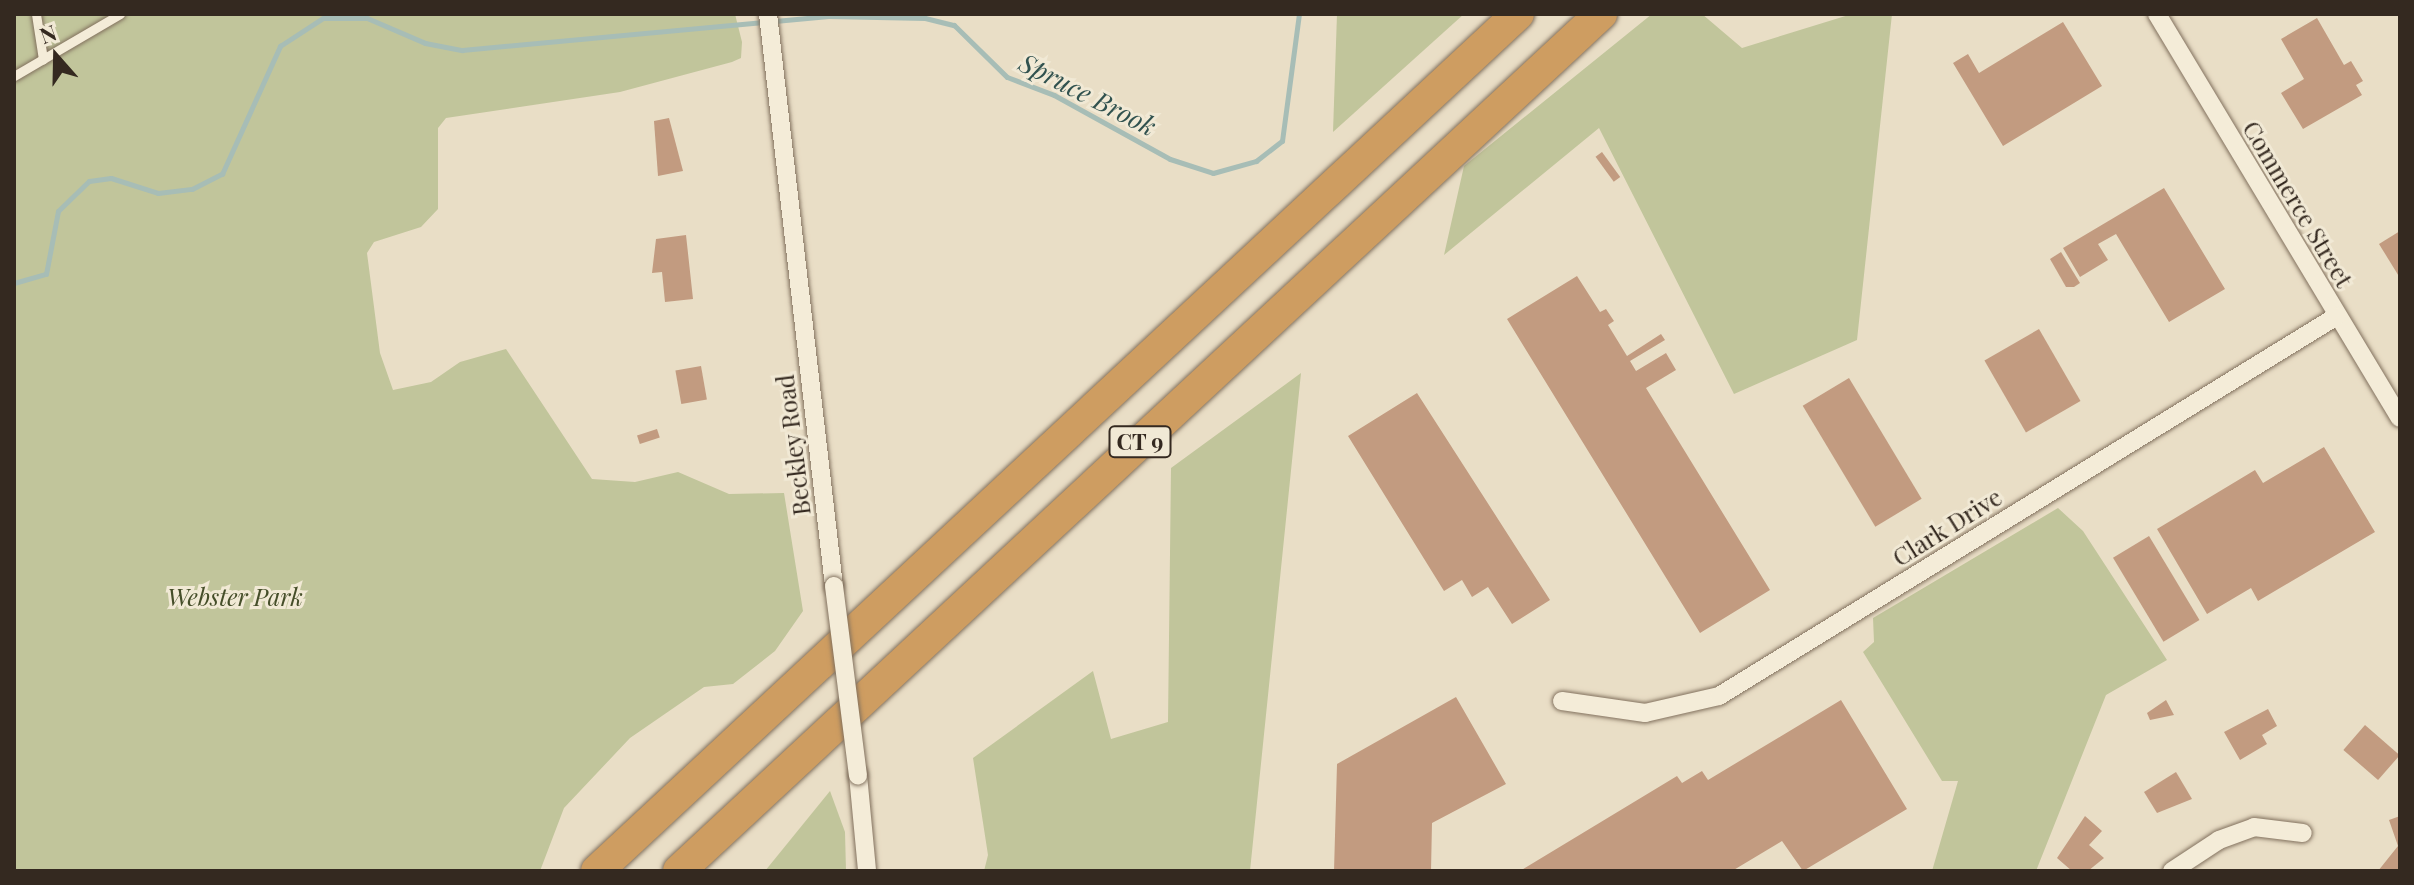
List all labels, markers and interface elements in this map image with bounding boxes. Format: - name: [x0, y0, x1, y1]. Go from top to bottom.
- north arrow: [16, 16, 96, 96]
- text: N: [35, 17, 60, 50]
- water label: Spruce Brook: [1015, 46, 1161, 142]
- street label: Commerce Street: [2237, 116, 2359, 292]
- street label: Beckley Road: [770, 373, 816, 517]
- road number: CT 9: [1108, 424, 1172, 460]
- street label: Clark Drive: [1887, 482, 2007, 572]
- park label: Webster Park: [167, 583, 303, 611]

